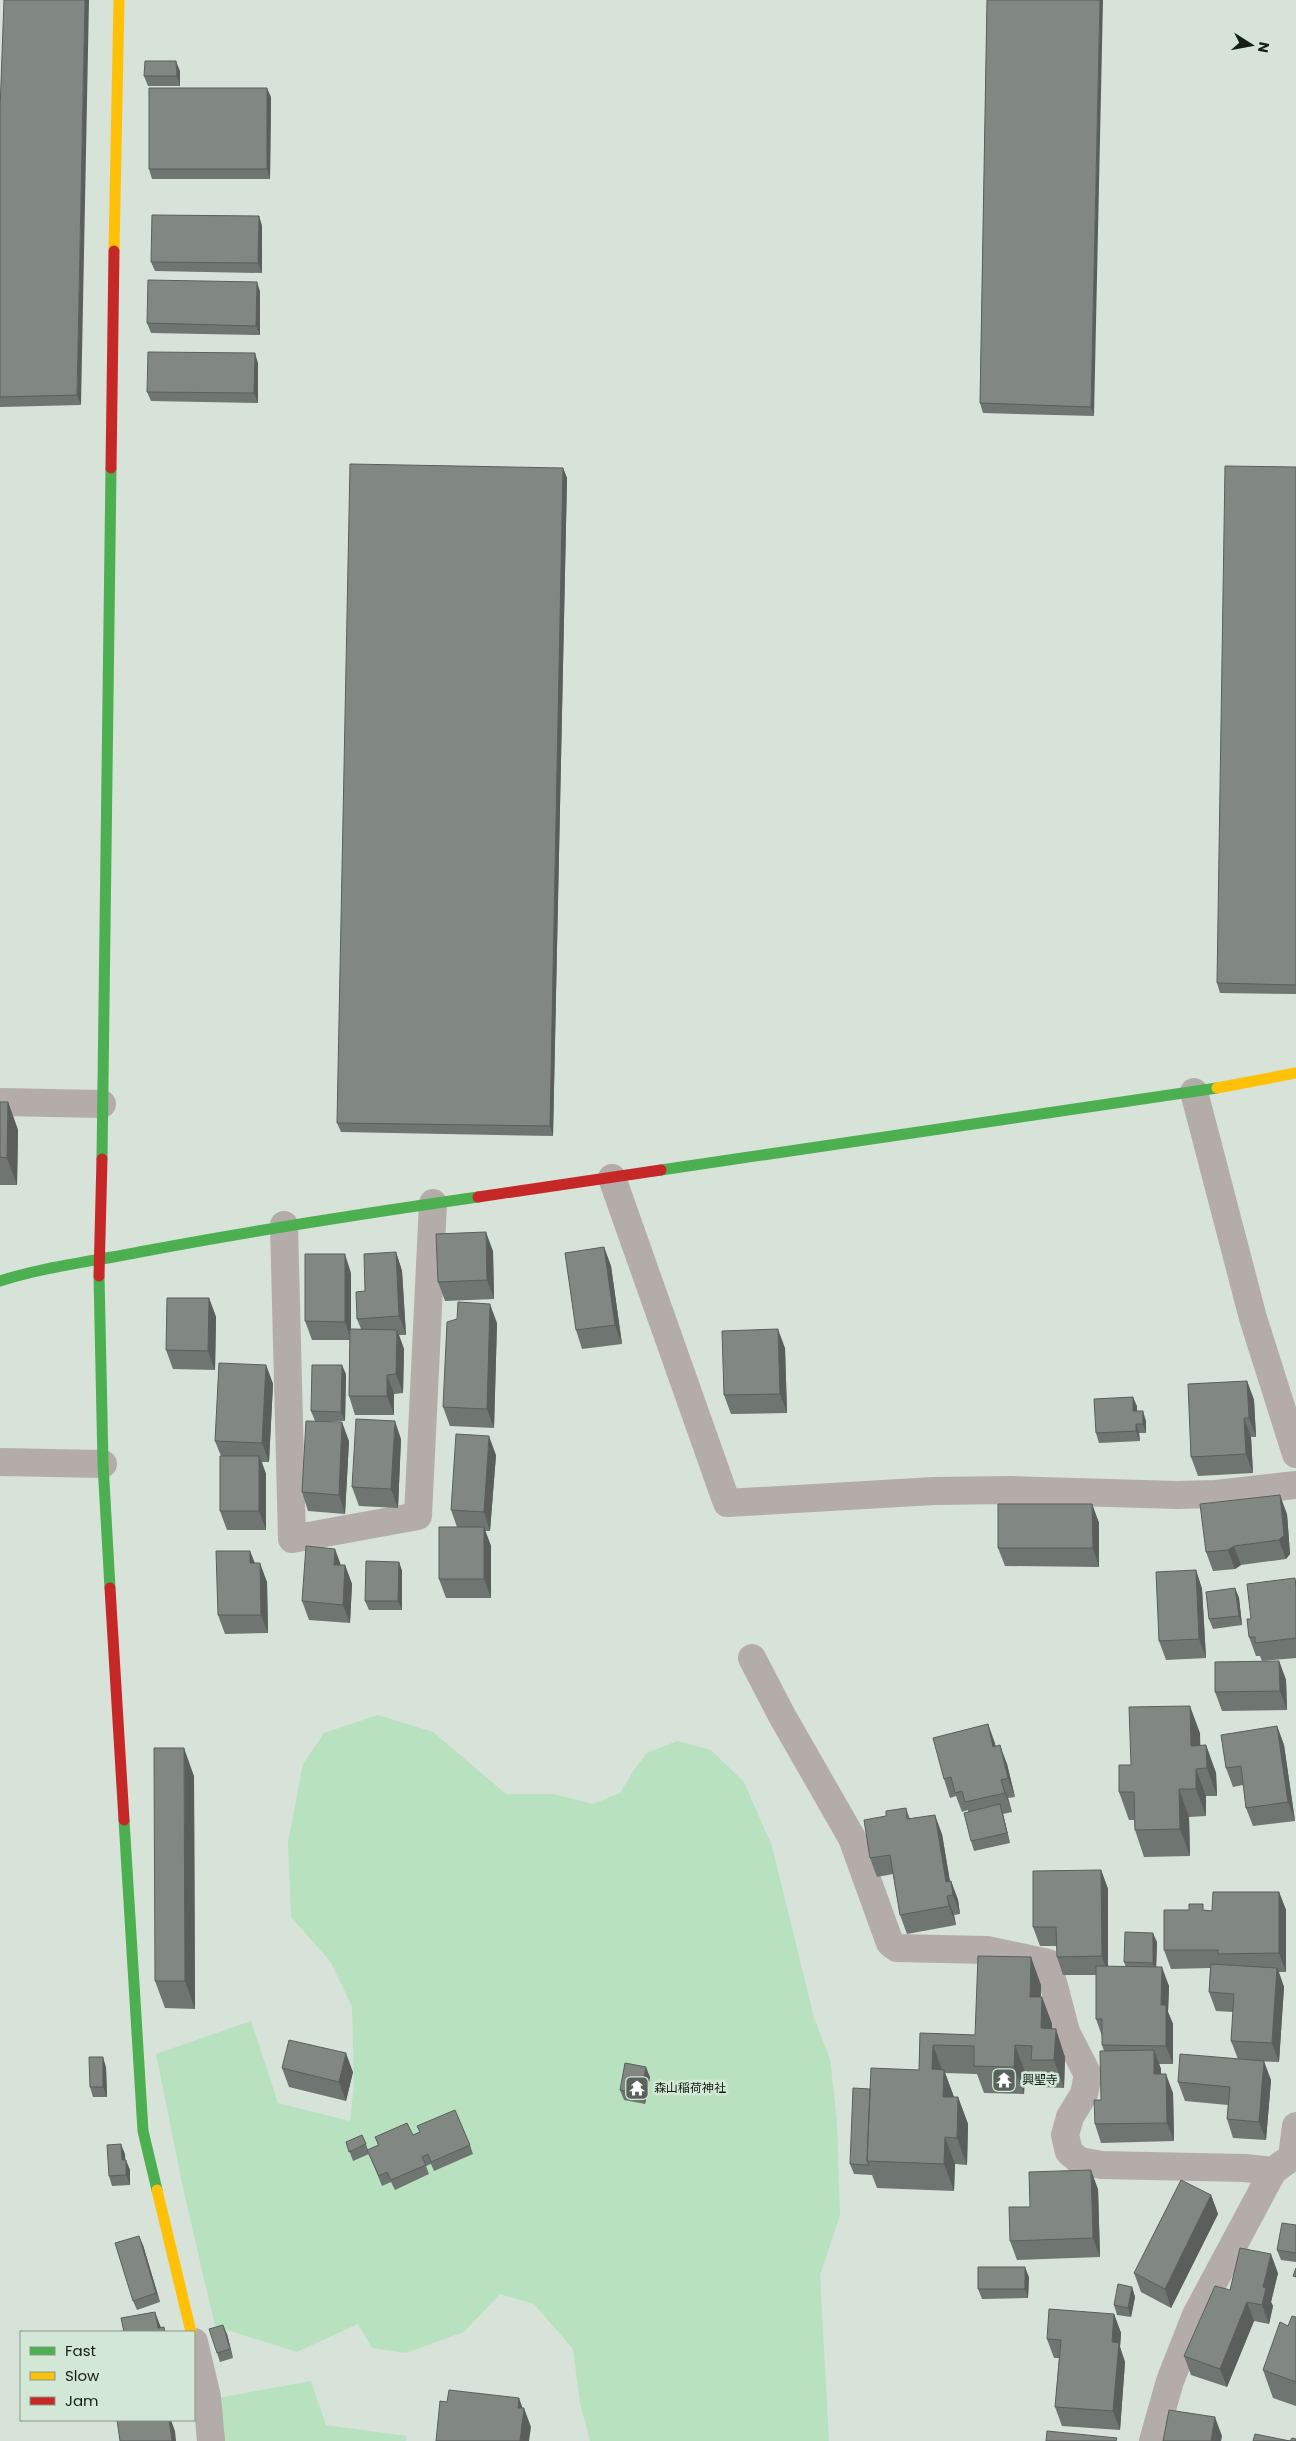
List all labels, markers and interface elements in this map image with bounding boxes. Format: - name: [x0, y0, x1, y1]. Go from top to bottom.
- north arrow: [1226, 20, 1276, 70]
- text: N: [1253, 40, 1275, 55]
- temple icon: 興聖寺: [991, 2067, 1017, 2093]
- place label: 興聖寺: [1022, 2071, 1058, 2088]
- temple icon: 森山稲荷神社: [624, 2075, 650, 2101]
- place label: 森山稲荷神社: [654, 2079, 726, 2096]
- legend: [20, 2331, 195, 2421]
- text: Fast: [65, 2340, 96, 2361]
- text: Slow: [65, 2365, 100, 2386]
- text: Jam: [65, 2390, 99, 2411]

